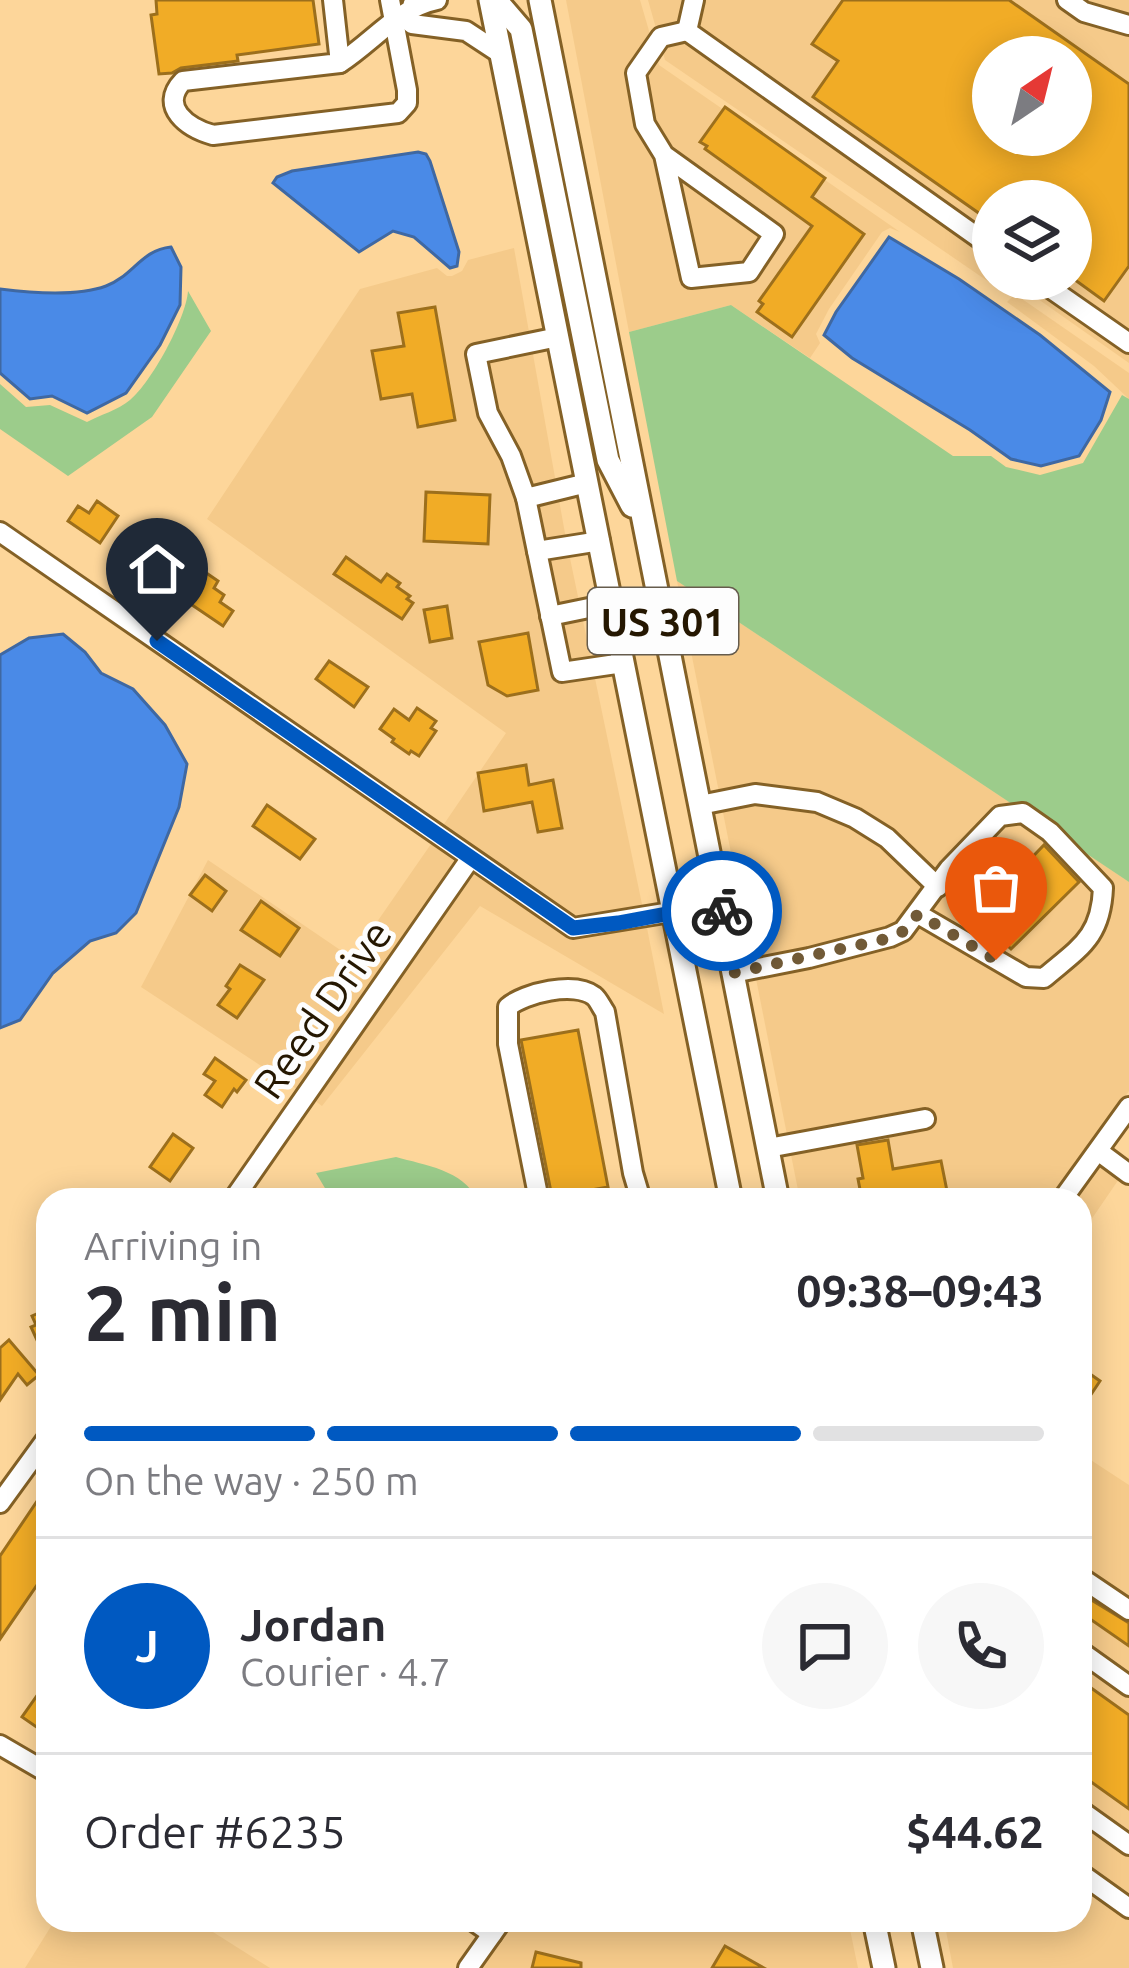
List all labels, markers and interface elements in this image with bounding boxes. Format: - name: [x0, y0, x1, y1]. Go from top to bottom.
- north arrow: [972, 36, 1092, 156]
- map controls: [972, 36, 1092, 300]
- button: layers: [972, 180, 1092, 300]
- pin: [106, 518, 208, 641]
- icon: home: [124, 536, 190, 602]
- road number: US 301: [588, 588, 738, 654]
- pin: [945, 837, 1047, 960]
- courier: [662, 851, 782, 971]
- icon: bag: [963, 855, 1029, 921]
- icon: bike: [689, 878, 755, 944]
- street label: Reed Drive: [244, 911, 400, 1107]
- text: Arriving in: [84, 1224, 262, 1267]
- text: 09:38–09:43: [796, 1265, 1044, 1316]
- text: 2 min: [84, 1268, 281, 1356]
- text: On the way · 250 m: [84, 1459, 419, 1502]
- button: chat: [762, 1583, 888, 1709]
- button: phone: [918, 1583, 1044, 1709]
- text: Jordan: [240, 1599, 386, 1650]
- text: J: [135, 1620, 159, 1671]
- text: Courier · 4.7: [240, 1650, 451, 1693]
- text: Order #6235: [84, 1806, 346, 1857]
- text: $44.62: [906, 1806, 1044, 1857]

